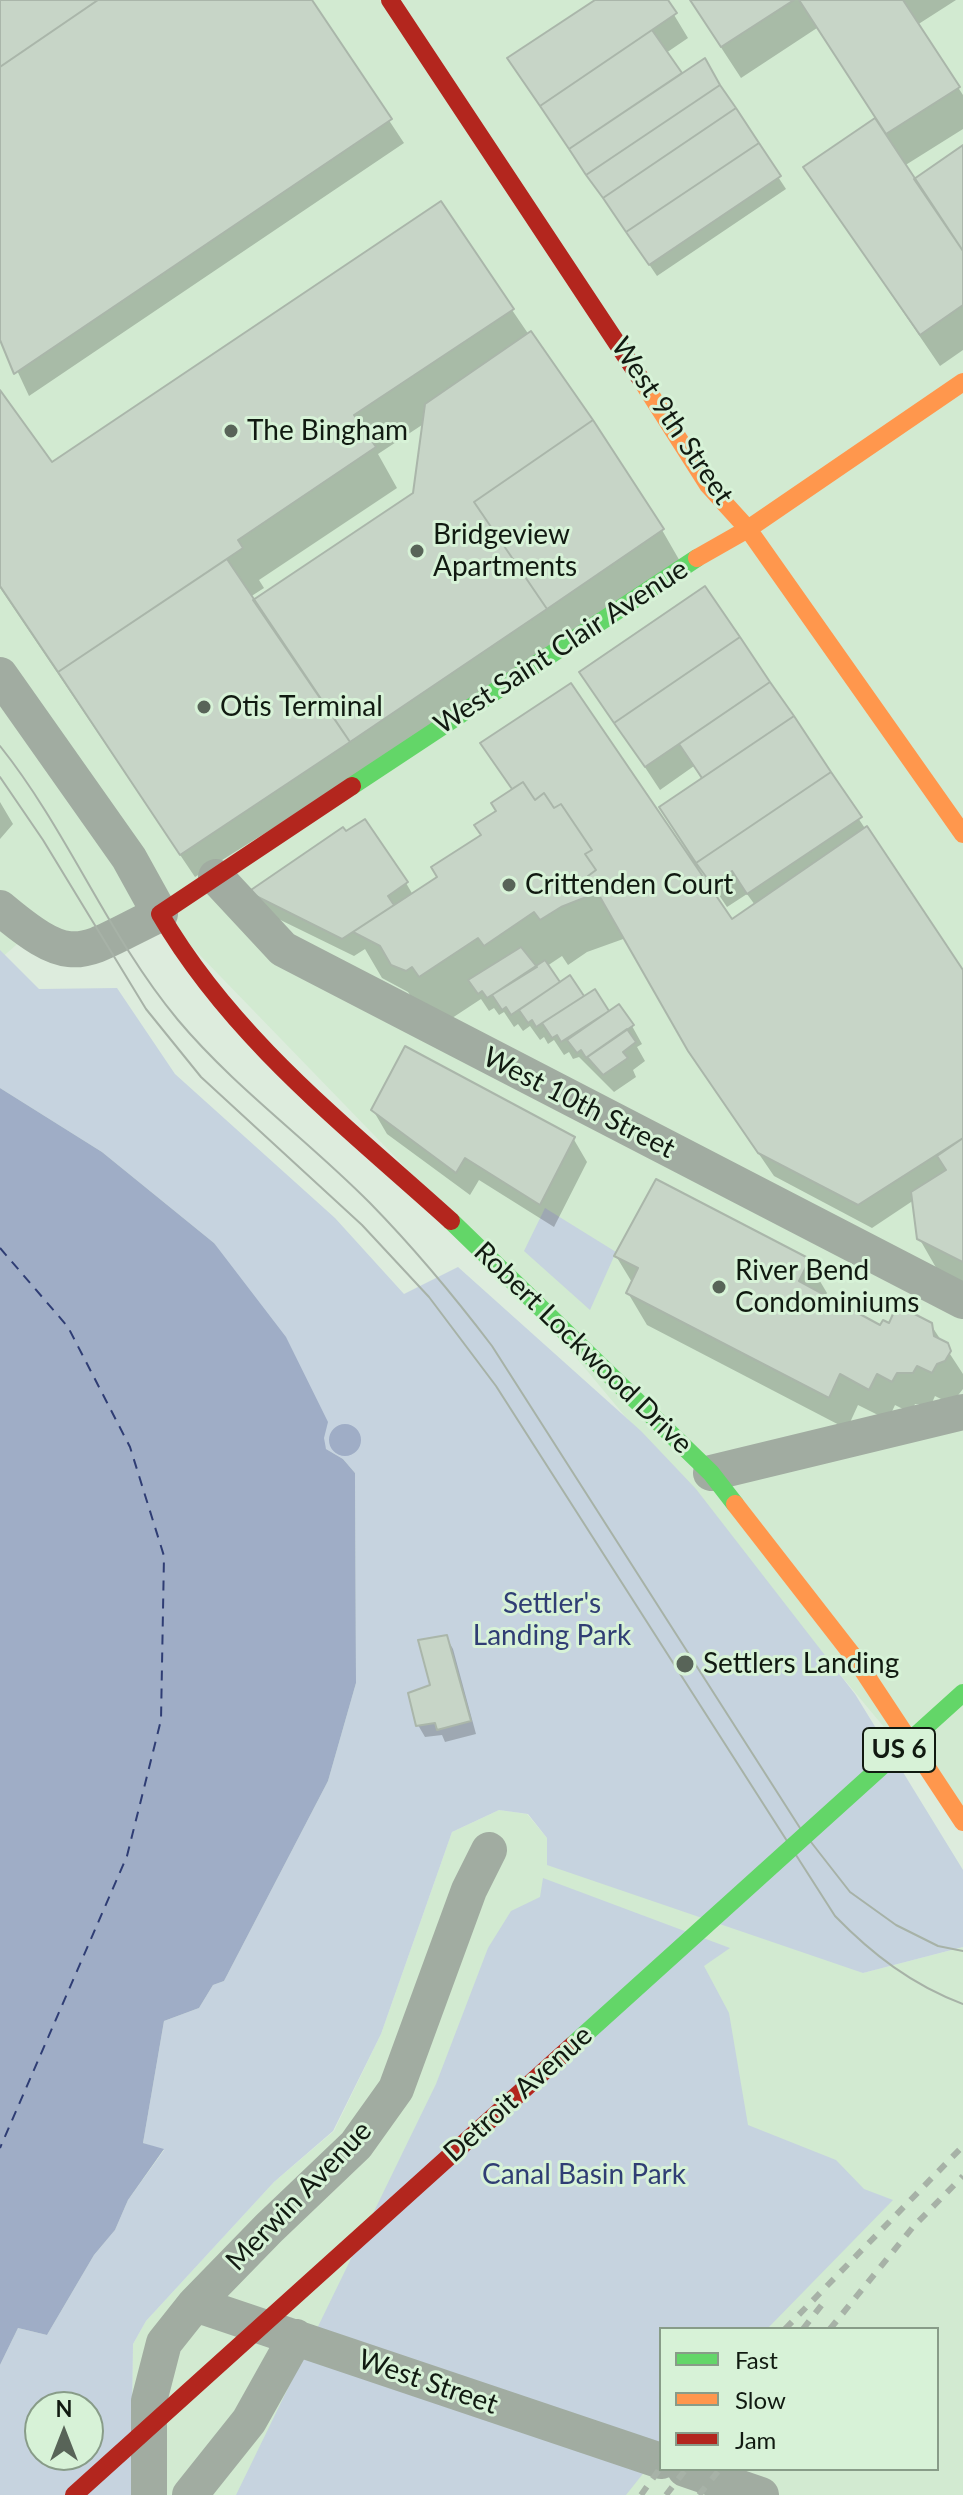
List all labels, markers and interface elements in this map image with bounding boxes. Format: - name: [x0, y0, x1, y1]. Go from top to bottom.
- street label: West 9th Street: [604, 331, 740, 511]
- place label: The Bingham: [247, 414, 408, 448]
- marker: The Bingham: [222, 422, 240, 440]
- place label: Bridgeview Apartments: [433, 518, 577, 584]
- marker: Bridgeview Apartments: [408, 542, 426, 560]
- street label: West Saint Clair Avenue: [428, 552, 694, 742]
- place label: Otis Terminal: [220, 690, 383, 724]
- marker: Otis Terminal: [195, 698, 213, 716]
- place label: Crittenden Court: [525, 868, 733, 902]
- marker: Crittenden Court: [500, 876, 518, 894]
- street label: West 10th Street: [478, 1040, 680, 1166]
- street label: Robert Lockwood Drive: [467, 1235, 699, 1461]
- place label: River Bend Condominiums: [735, 1254, 919, 1320]
- marker: River Bend Condominiums: [710, 1278, 728, 1296]
- park label: Settler's Landing Park: [473, 1587, 631, 1653]
- place label: Settlers Landing: [703, 1647, 899, 1681]
- marker: Settlers Landing: [674, 1653, 696, 1675]
- road number: US 6: [863, 1728, 935, 1772]
- street label: Detroit Avenue: [437, 2019, 599, 2169]
- street label: Merwin Avenue: [219, 2114, 379, 2278]
- park label: Canal Basin Park: [482, 2158, 686, 2192]
- legend: [659, 2327, 939, 2471]
- street label: West Street: [354, 2342, 502, 2422]
- text: Fast: [735, 2345, 778, 2374]
- text: Slow: [735, 2385, 786, 2414]
- north arrow: [24, 2391, 104, 2471]
- text: N: [56, 2395, 72, 2422]
- text: Jam: [735, 2425, 776, 2454]

